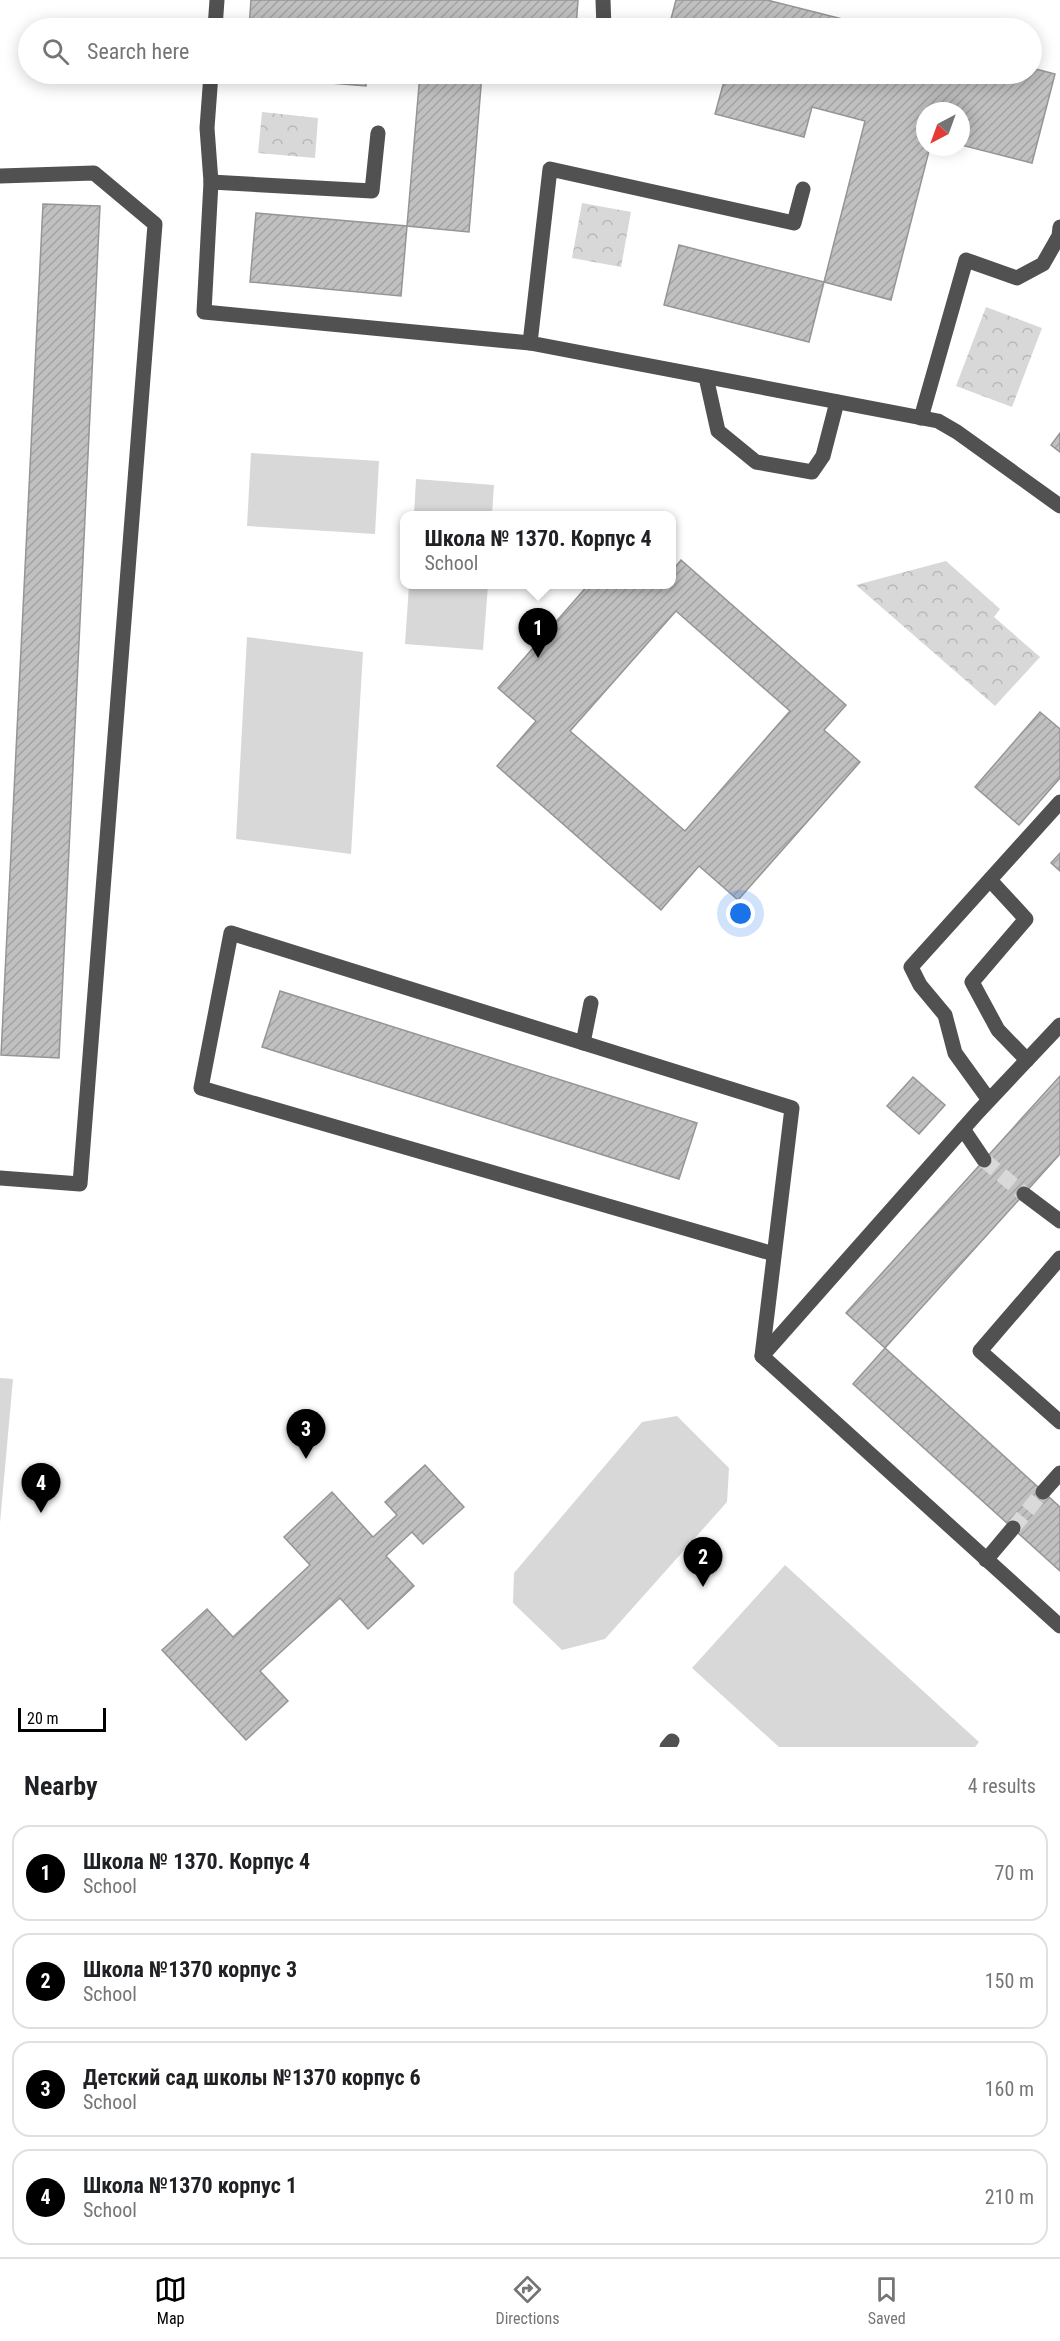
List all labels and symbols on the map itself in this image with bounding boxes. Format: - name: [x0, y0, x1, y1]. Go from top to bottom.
- north arrow: [916, 102, 970, 156]
- pin: 1: [518, 608, 558, 658]
- your location: [726, 899, 755, 928]
- pin: 3: [286, 1410, 326, 1459]
- pin: 4: [22, 1464, 60, 1513]
- pin: 2: [684, 1538, 722, 1587]
- scale bar: [18, 1705, 106, 1732]

